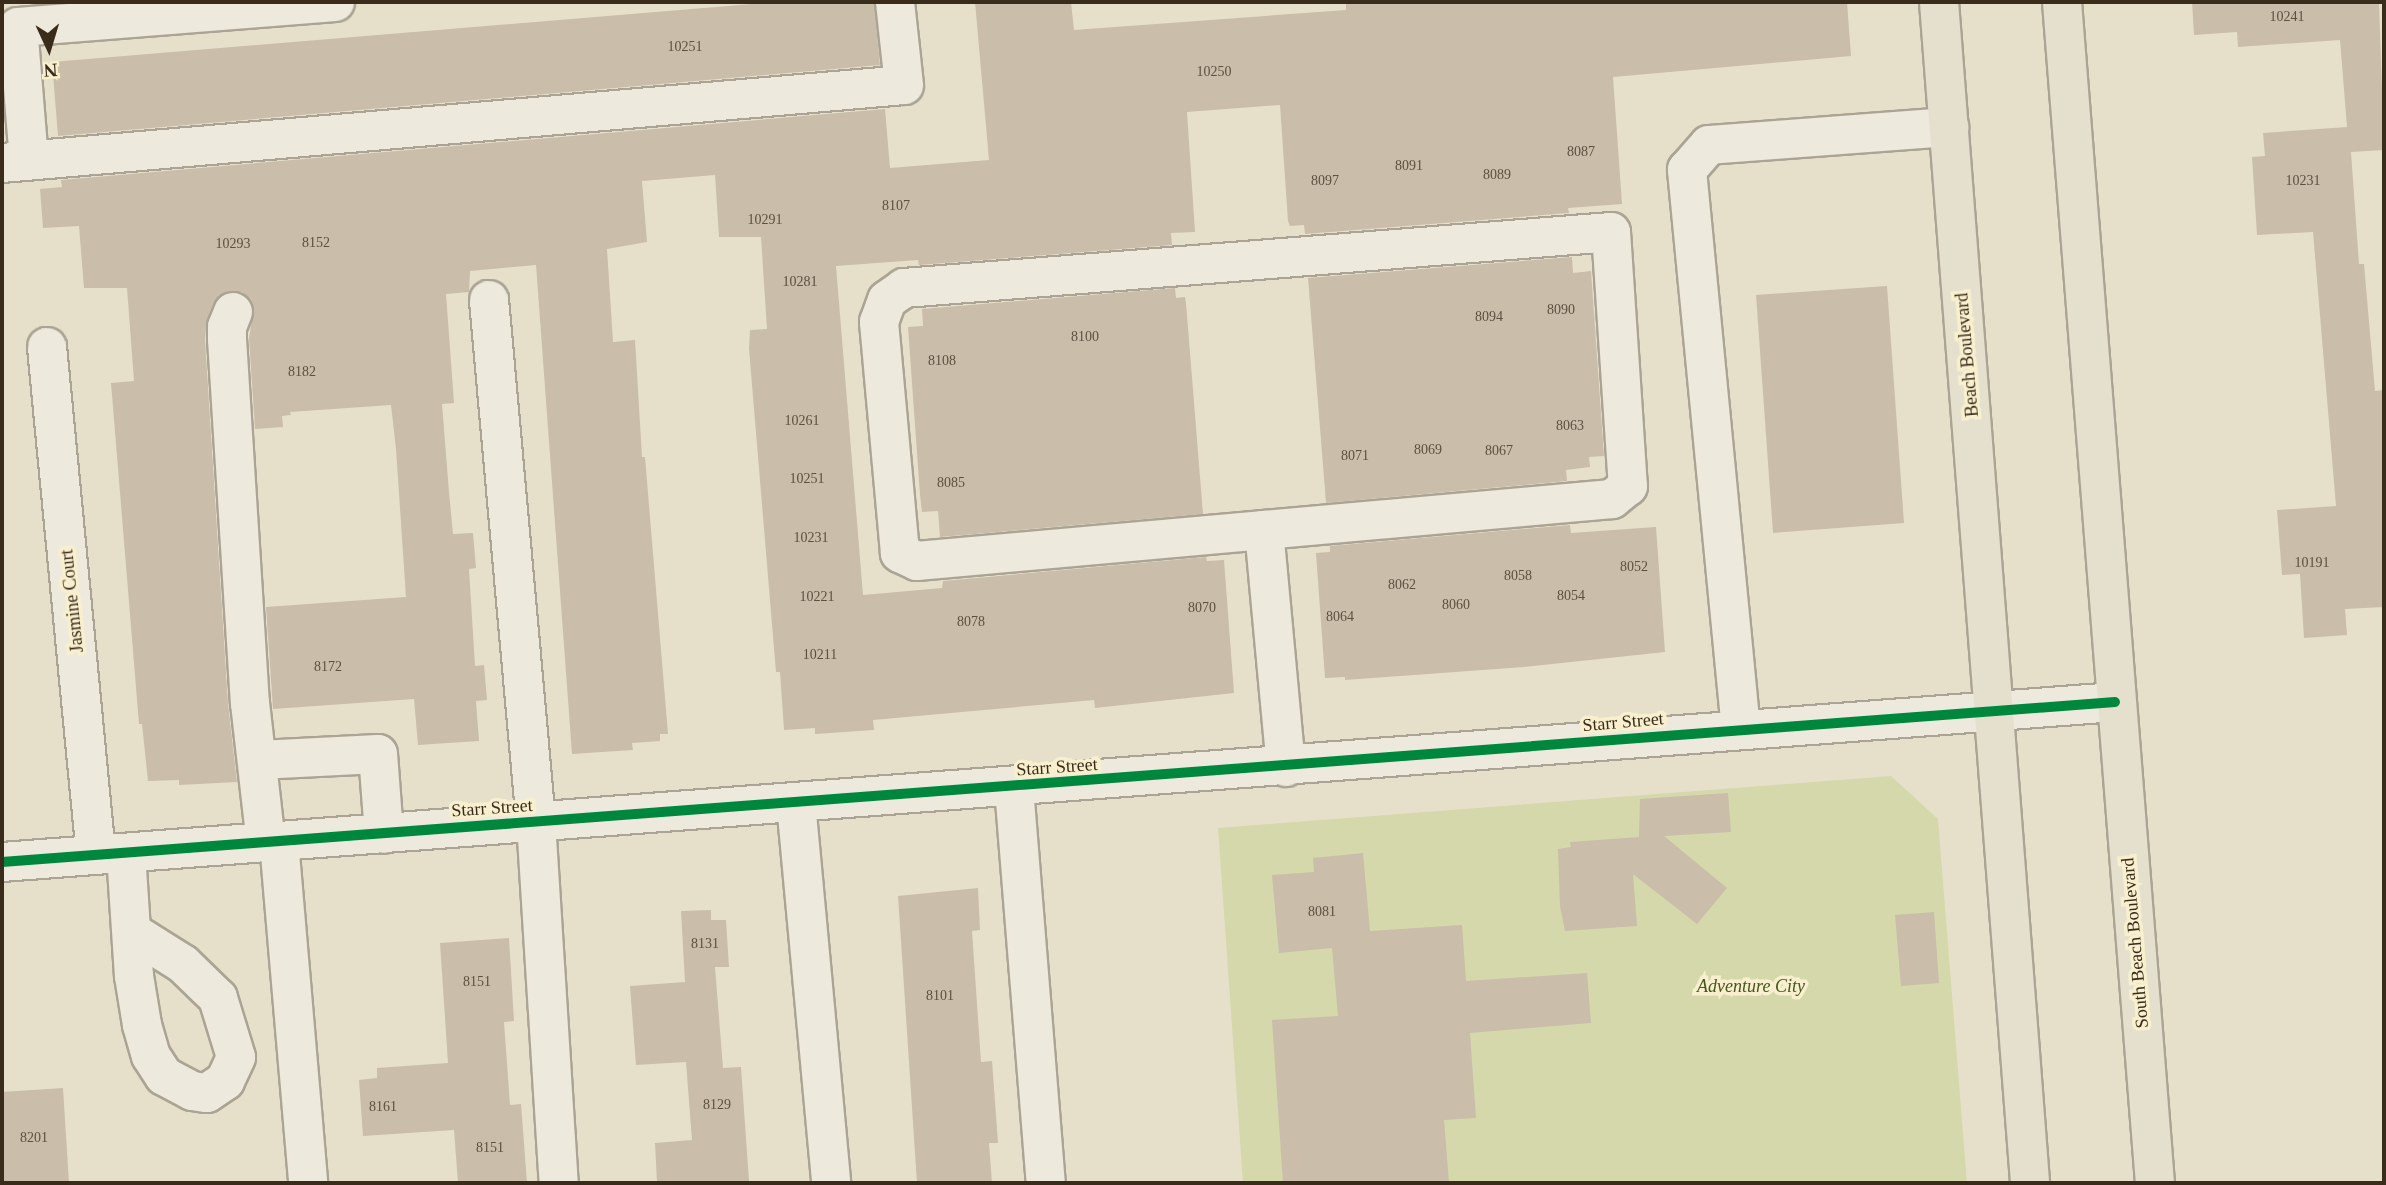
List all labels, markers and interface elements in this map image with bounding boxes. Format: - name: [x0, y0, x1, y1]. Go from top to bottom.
- house number: 10241: [2270, 9, 2304, 25]
- north arrow: [14, 14, 84, 84]
- house number: 10251: [668, 39, 702, 55]
- text: N: [43, 59, 58, 81]
- house number: 10250: [1196, 64, 1232, 80]
- house number: 8087: [1567, 144, 1595, 160]
- house number: 8091: [1395, 158, 1423, 174]
- house number: 8089: [1483, 167, 1511, 183]
- house number: 8097: [1311, 173, 1339, 189]
- house number: 10231: [2286, 173, 2320, 189]
- house number: 8107: [882, 198, 910, 214]
- house number: 10291: [748, 212, 782, 228]
- house number: 8152: [302, 235, 330, 251]
- house number: 10293: [216, 236, 250, 252]
- house number: 10281: [782, 274, 818, 290]
- street label: Beach Boulevard: [1951, 292, 1983, 418]
- house number: 8090: [1547, 302, 1575, 318]
- house number: 8094: [1475, 309, 1503, 325]
- house number: 8100: [1071, 329, 1099, 345]
- house number: 8108: [928, 353, 956, 369]
- house number: 8182: [288, 364, 316, 380]
- house number: 10261: [784, 413, 820, 429]
- house number: 8063: [1556, 418, 1584, 434]
- house number: 8069: [1414, 442, 1442, 458]
- house number: 8067: [1485, 443, 1513, 459]
- house number: 8071: [1341, 448, 1369, 464]
- house number: 10251: [790, 471, 824, 487]
- house number: 8085: [937, 475, 965, 491]
- house number: 10231: [794, 530, 828, 546]
- street label: Jasmine Court: [56, 548, 88, 654]
- house number: 10191: [2294, 555, 2330, 571]
- house number: 8052: [1620, 559, 1648, 575]
- house number: 8058: [1504, 568, 1532, 584]
- house number: 8062: [1388, 577, 1416, 593]
- house number: 8054: [1557, 588, 1585, 604]
- house number: 10221: [800, 589, 834, 605]
- house number: 8060: [1442, 597, 1470, 613]
- house number: 8070: [1188, 600, 1216, 616]
- house number: 8064: [1326, 609, 1354, 625]
- house number: 8078: [957, 614, 985, 630]
- house number: 10211: [803, 647, 837, 663]
- house number: 8172: [314, 659, 342, 675]
- street label: Starr Street: [1581, 708, 1665, 736]
- street label: Starr Street: [1016, 753, 1098, 781]
- street label: Starr Street: [451, 794, 533, 822]
- street label: South Beach Boulevard: [2117, 857, 2153, 1029]
- house number: 8081: [1308, 904, 1336, 920]
- house number: 8131: [691, 936, 719, 952]
- house number: 8151: [463, 974, 491, 990]
- park label: Adventure City: [1697, 975, 1805, 997]
- house number: 8101: [926, 988, 954, 1004]
- house number: 8129: [703, 1097, 731, 1113]
- house number: 8161: [369, 1099, 397, 1115]
- house number: 8201: [20, 1130, 48, 1146]
- house number: 8151: [476, 1140, 504, 1156]

